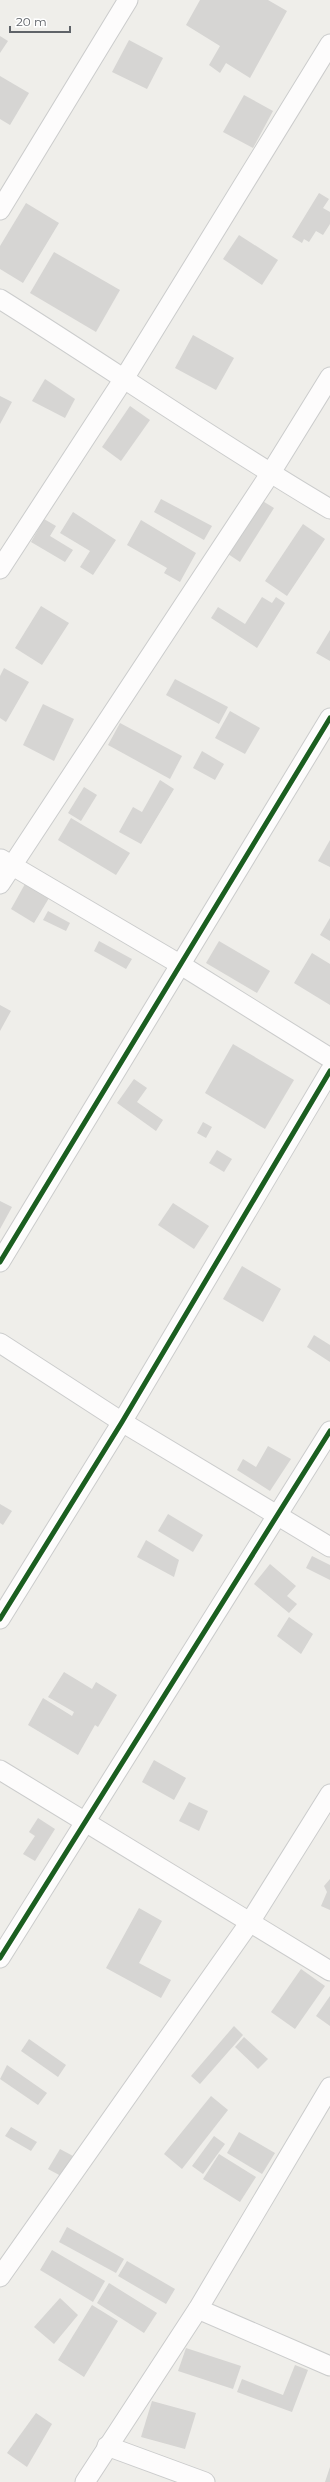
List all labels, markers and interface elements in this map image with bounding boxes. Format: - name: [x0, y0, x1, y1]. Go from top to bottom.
- scale bar: [10, 8, 70, 34]
- text: 20 m: [16, 14, 47, 29]

